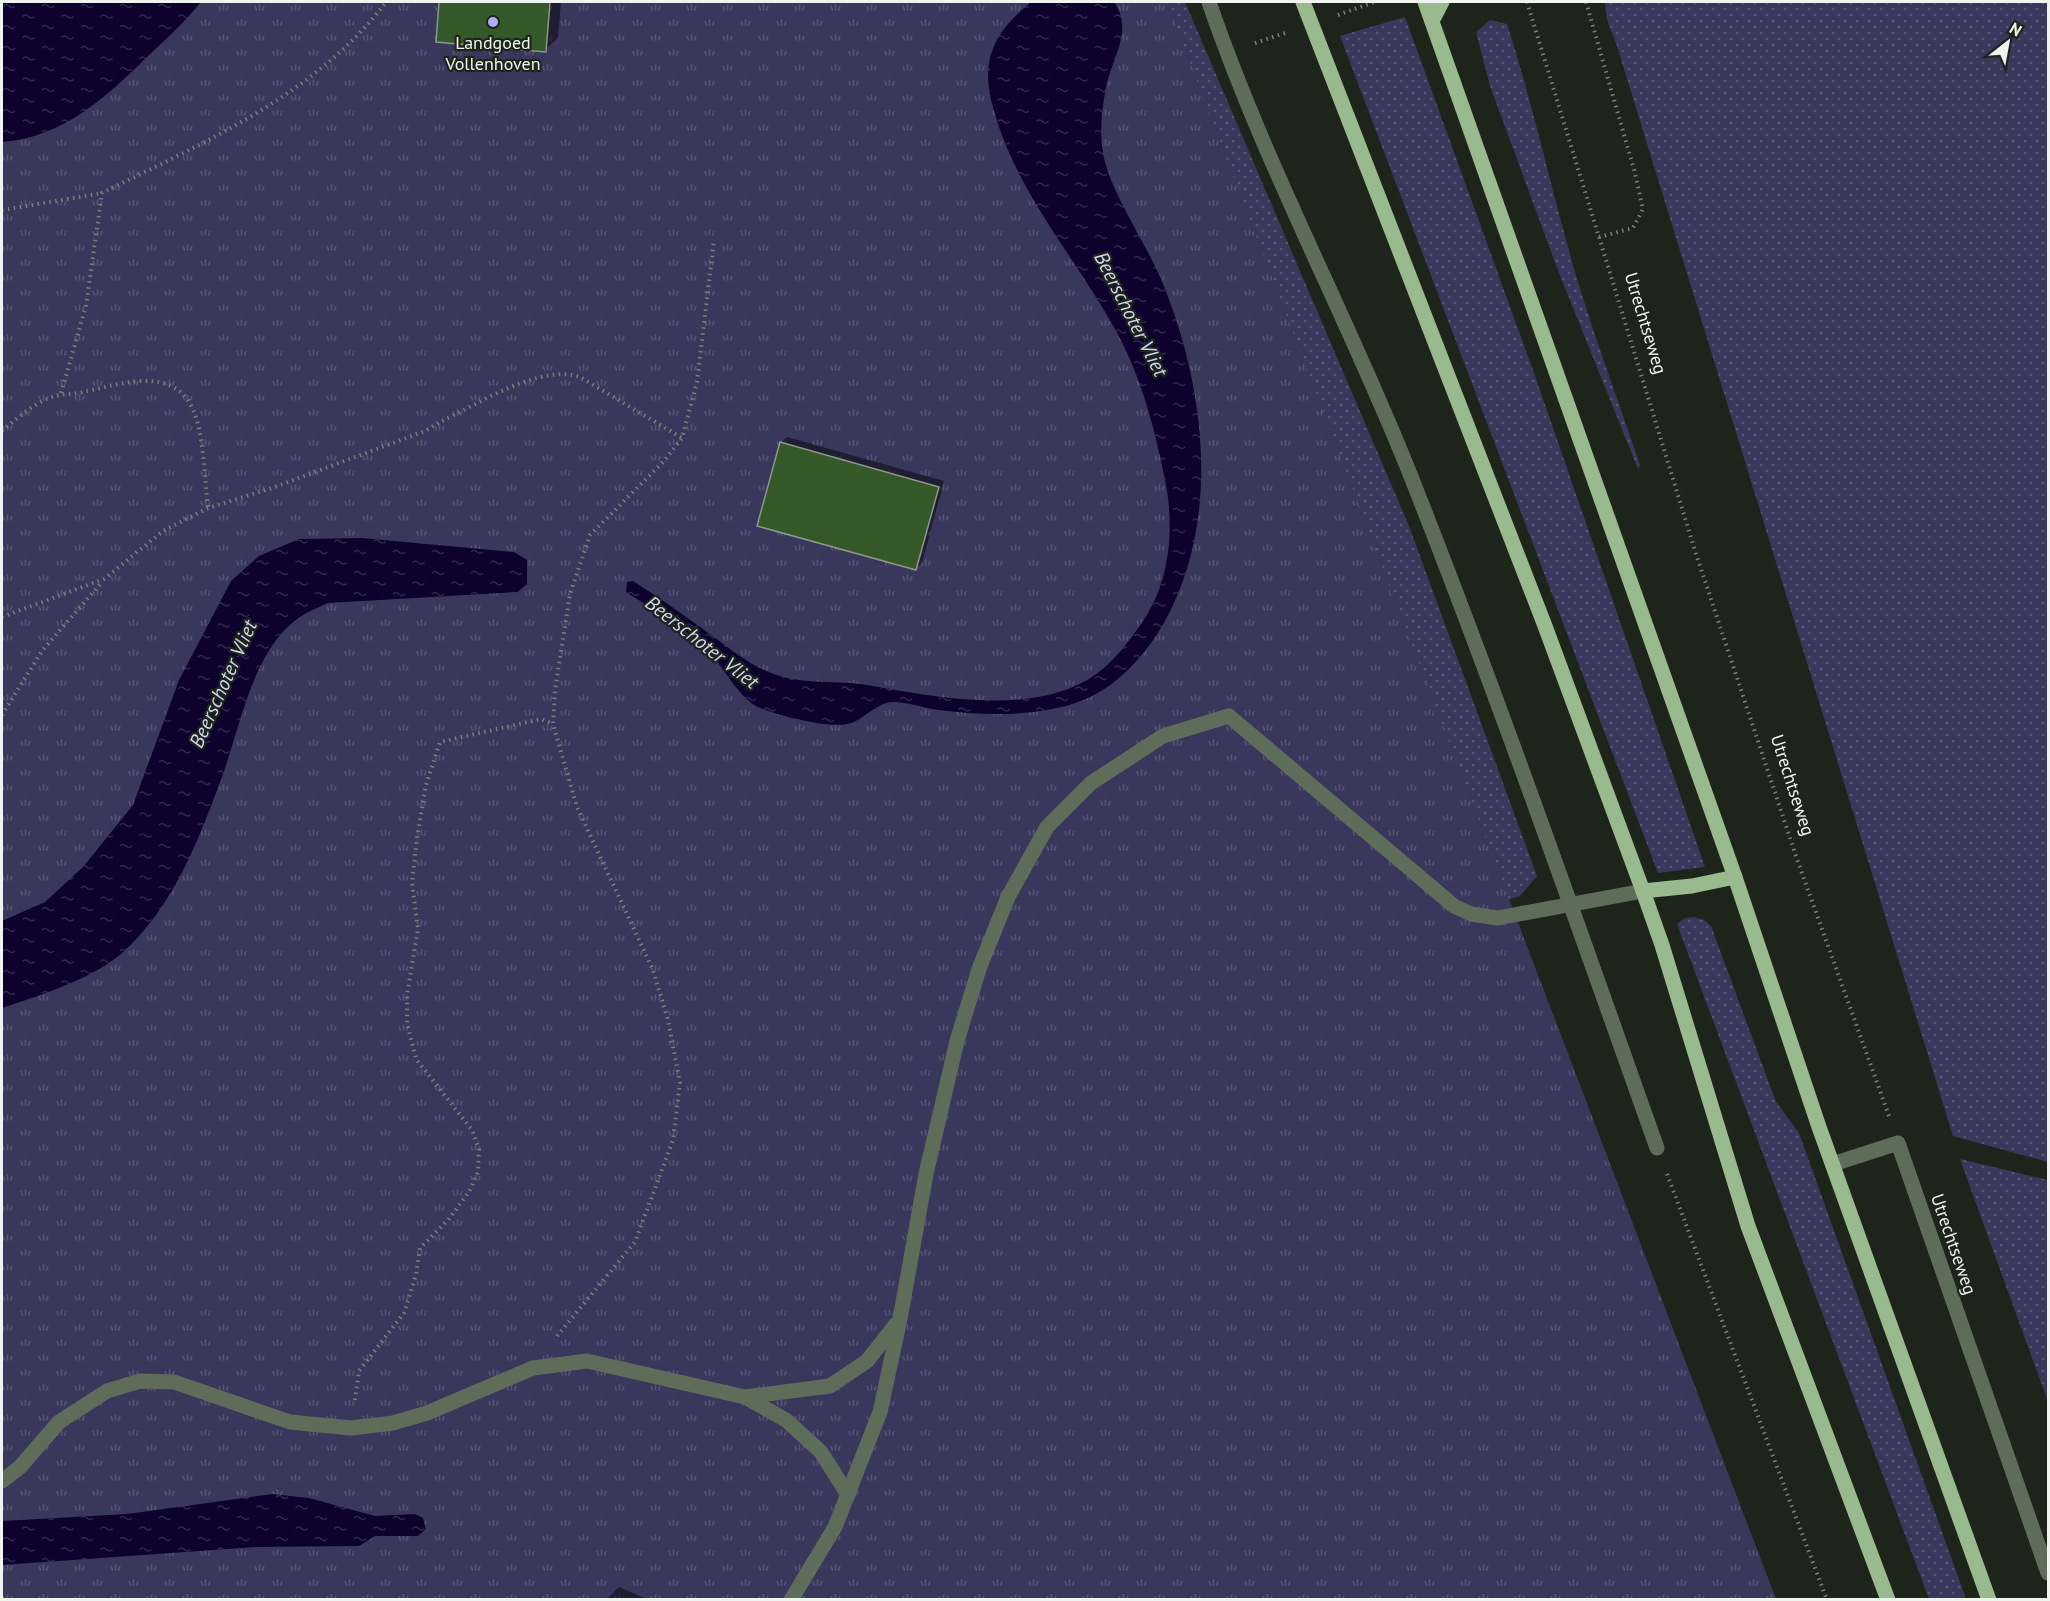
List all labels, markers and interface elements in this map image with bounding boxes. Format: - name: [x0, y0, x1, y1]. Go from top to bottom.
- north arrow: [1978, 12, 2038, 72]
- marker: Landgoed Vollenhoven: [486, 15, 500, 29]
- text: N: [2006, 18, 2025, 40]
- place label: Landgoed Vollenhoven: [444, 31, 541, 75]
- water label: Beerschoter Vliet: [1088, 247, 1174, 382]
- street label: Utrechtseweg: [1620, 269, 1672, 377]
- water label: Beerschoter Vliet: [640, 590, 765, 695]
- water label: Beerschoter Vliet: [183, 615, 263, 752]
- street label: Utrechtseweg: [1766, 731, 1820, 839]
- street label: Utrechtseweg: [1926, 1191, 1982, 1297]

